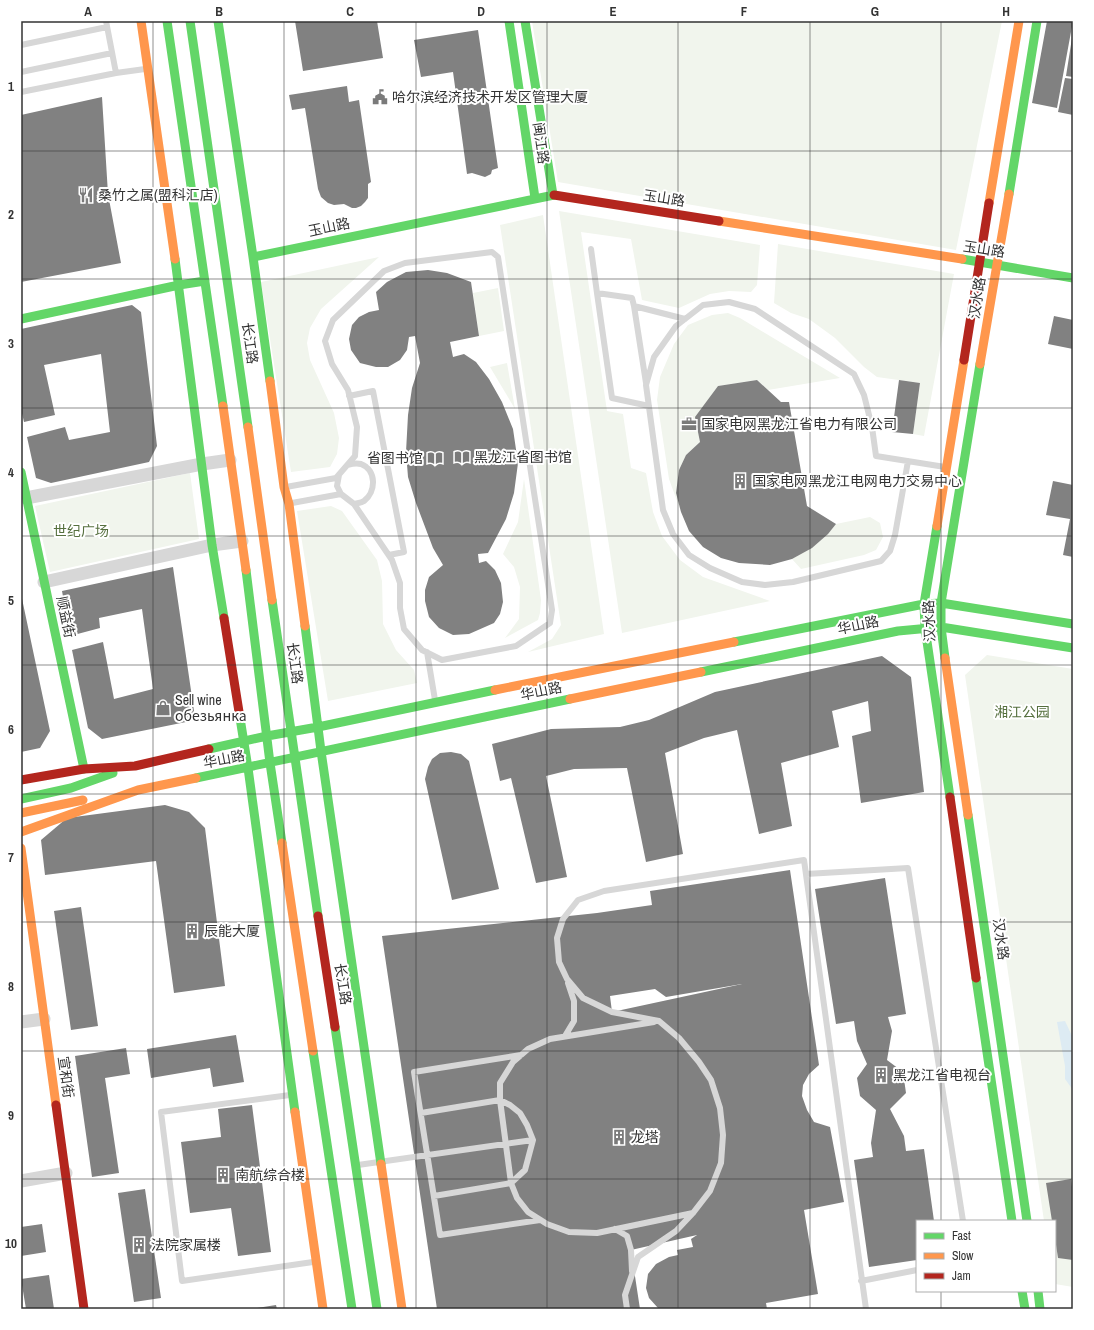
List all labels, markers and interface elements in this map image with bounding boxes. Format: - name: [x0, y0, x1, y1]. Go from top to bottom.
- text: A: [84, 3, 92, 20]
- text: B: [215, 3, 223, 20]
- text: C: [346, 3, 354, 20]
- text: D: [477, 3, 485, 20]
- text: E: [609, 3, 617, 20]
- text: F: [741, 3, 748, 20]
- text: G: [871, 3, 879, 20]
- text: H: [1002, 3, 1010, 20]
- text: 1: [8, 78, 14, 95]
- public building icon: 哈尔滨经济技术开发区管理大厦: [371, 88, 389, 106]
- place label: 哈尔滨经济技术开发区管理大厦: [392, 88, 588, 106]
- street label: 闽江路: [529, 121, 553, 165]
- restaurant icon: 桑竹之属(盟科汇店): [77, 186, 95, 204]
- place label: 桑竹之属(盟科汇店): [98, 186, 218, 204]
- street label: 玉山路: [642, 186, 686, 210]
- text: 2: [8, 206, 14, 223]
- street label: 玉山路: [307, 214, 351, 240]
- street label: 玉山路: [962, 237, 1006, 261]
- street label: 汉水路: [965, 276, 989, 320]
- street label: 长江路: [238, 321, 262, 365]
- text: 3: [8, 335, 14, 352]
- office icon: 国家电网黑龙江省电力有限公司: [680, 415, 698, 433]
- place label: 国家电网黑龙江省电力有限公司: [701, 415, 897, 433]
- library icon: 黑龙江省图书馆: [453, 448, 471, 466]
- place label: 黑龙江省图书馆: [474, 448, 572, 466]
- place label: 省图书馆: [367, 449, 423, 467]
- library icon: 省图书馆: [426, 449, 444, 467]
- text: 4: [8, 464, 14, 481]
- building icon: 国家电网黑龙江电网电力交易中心: [731, 472, 749, 490]
- place label: 国家电网黑龙江电网电力交易中心: [752, 472, 962, 490]
- park label: 世纪广场: [53, 522, 109, 540]
- text: 5: [8, 592, 14, 609]
- street label: 顺益街: [53, 595, 79, 639]
- street label: 汉水路: [919, 600, 939, 642]
- street label: 华山路: [836, 612, 880, 638]
- street label: 长江路: [283, 641, 307, 685]
- street label: 华山路: [519, 678, 563, 704]
- place label: Sell wine обезьянка: [175, 691, 247, 725]
- shop icon: Sell wine обезьянка: [154, 699, 172, 717]
- park label: 湘江公园: [994, 703, 1050, 721]
- text: 6: [8, 721, 14, 738]
- street label: 华山路: [202, 746, 246, 772]
- text: 7: [8, 849, 14, 866]
- street label: 汉水路: [989, 917, 1013, 961]
- building icon: 辰能大厦: [183, 922, 201, 940]
- place label: 辰能大厦: [204, 922, 260, 940]
- street label: 长江路: [331, 962, 355, 1006]
- text: 8: [8, 978, 14, 995]
- street label: 宣和街: [54, 1055, 78, 1099]
- building icon: 黑龙江省电视台: [872, 1066, 890, 1084]
- place label: 黑龙江省电视台: [893, 1066, 991, 1084]
- text: 9: [8, 1107, 14, 1124]
- building icon: 龙塔: [610, 1128, 628, 1146]
- place label: 龙塔: [631, 1128, 659, 1146]
- building icon: 南航综合楼: [214, 1166, 232, 1184]
- place label: 南航综合楼: [235, 1166, 305, 1184]
- legend: [916, 1220, 1056, 1292]
- text: Fast: [952, 1228, 971, 1244]
- text: 10: [5, 1235, 17, 1252]
- building icon: 法院家属楼: [130, 1236, 148, 1254]
- place label: 法院家属楼: [151, 1236, 221, 1254]
- text: Slow: [952, 1248, 974, 1264]
- text: Jam: [952, 1268, 971, 1284]

